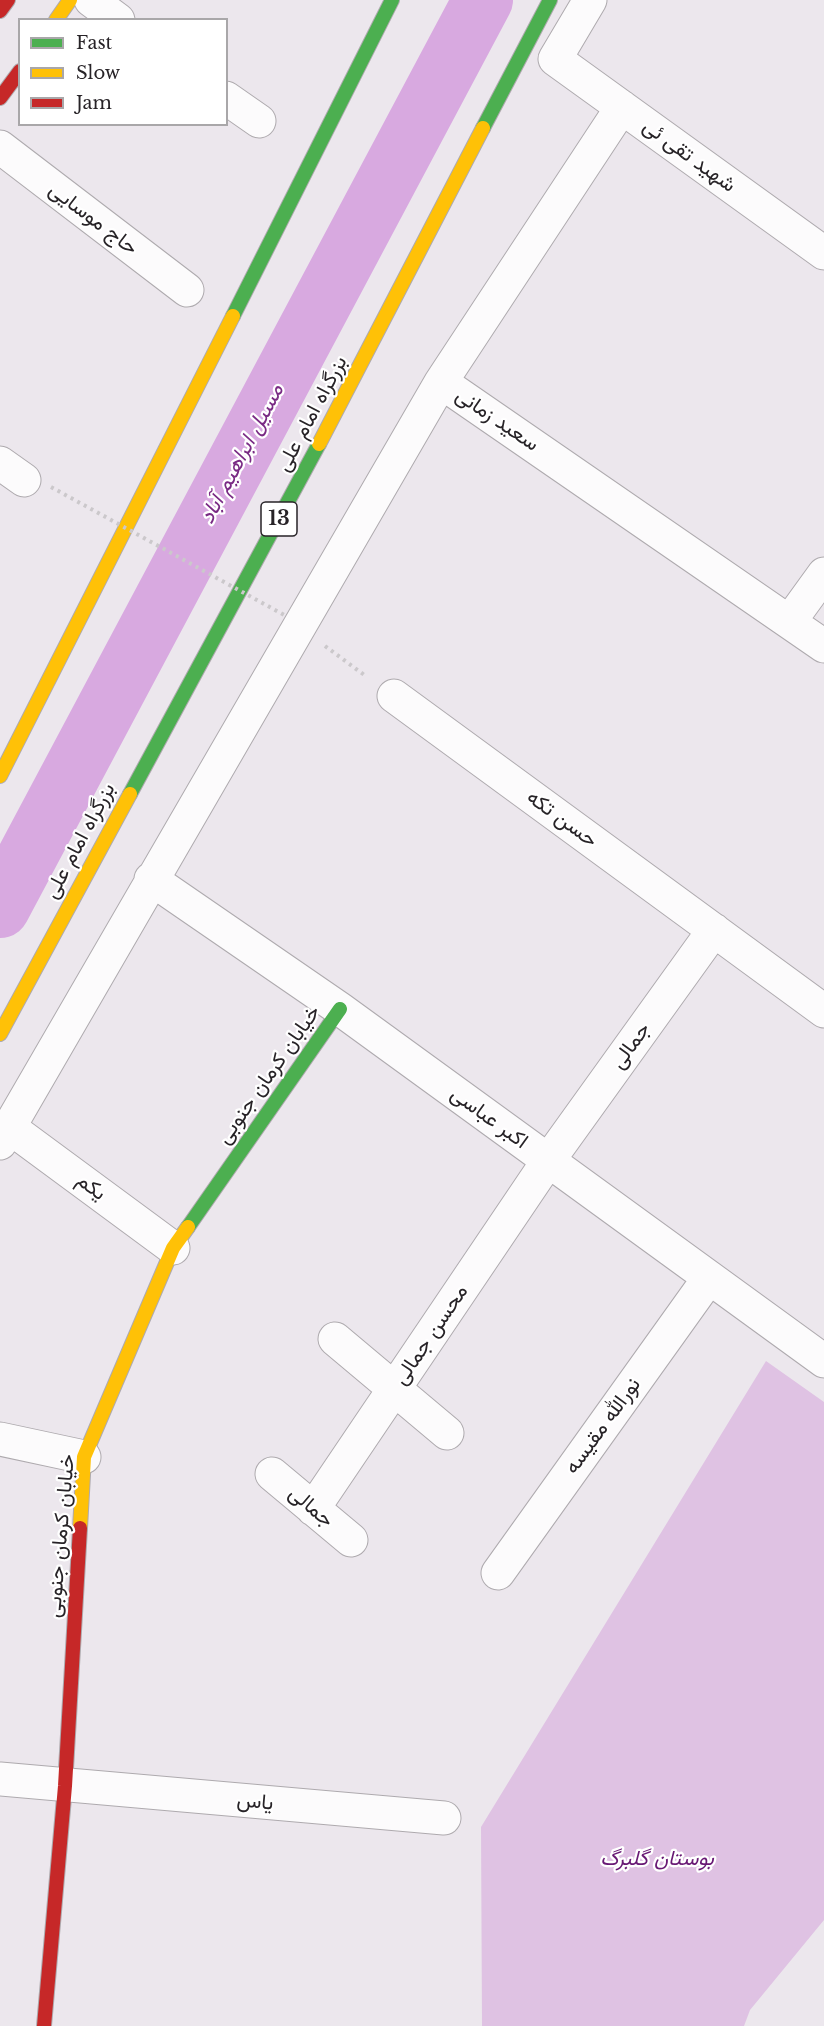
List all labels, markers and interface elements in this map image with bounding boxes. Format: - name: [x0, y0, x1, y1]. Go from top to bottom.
- legend: [18, 18, 228, 126]
- text: Fast: [76, 32, 112, 54]
- text: Slow: [76, 62, 120, 84]
- text: Jam: [76, 92, 112, 114]
- street label: شهید تقی ئی: [638, 114, 740, 198]
- street label: حاج موسایی: [43, 177, 143, 261]
- street label: بزرگراه امام علی: [271, 352, 353, 476]
- water label: مسیل ابراهیم آباد: [194, 380, 290, 528]
- street label: سعید زمانی: [450, 383, 544, 457]
- road number: 13: [261, 502, 297, 536]
- street label: بزرگراه امام علی: [39, 779, 121, 903]
- street label: حسن تکه: [522, 785, 602, 853]
- street label: خیابان کرمان جنوبی: [212, 1001, 326, 1149]
- street label: جمالی: [606, 1018, 656, 1074]
- street label: اکبر عباسی: [445, 1081, 533, 1155]
- street label: یکم: [71, 1168, 111, 1206]
- street label: محسن جمالی: [388, 1280, 474, 1390]
- street label: نورالله مقیسه: [560, 1373, 646, 1479]
- street label: خیابان کرمان جنوبی: [41, 1453, 81, 1619]
- street label: جمالی: [283, 1481, 339, 1533]
- street label: یاس: [236, 1788, 274, 1816]
- park label: بوستان گلبرگ: [600, 1846, 714, 1872]

